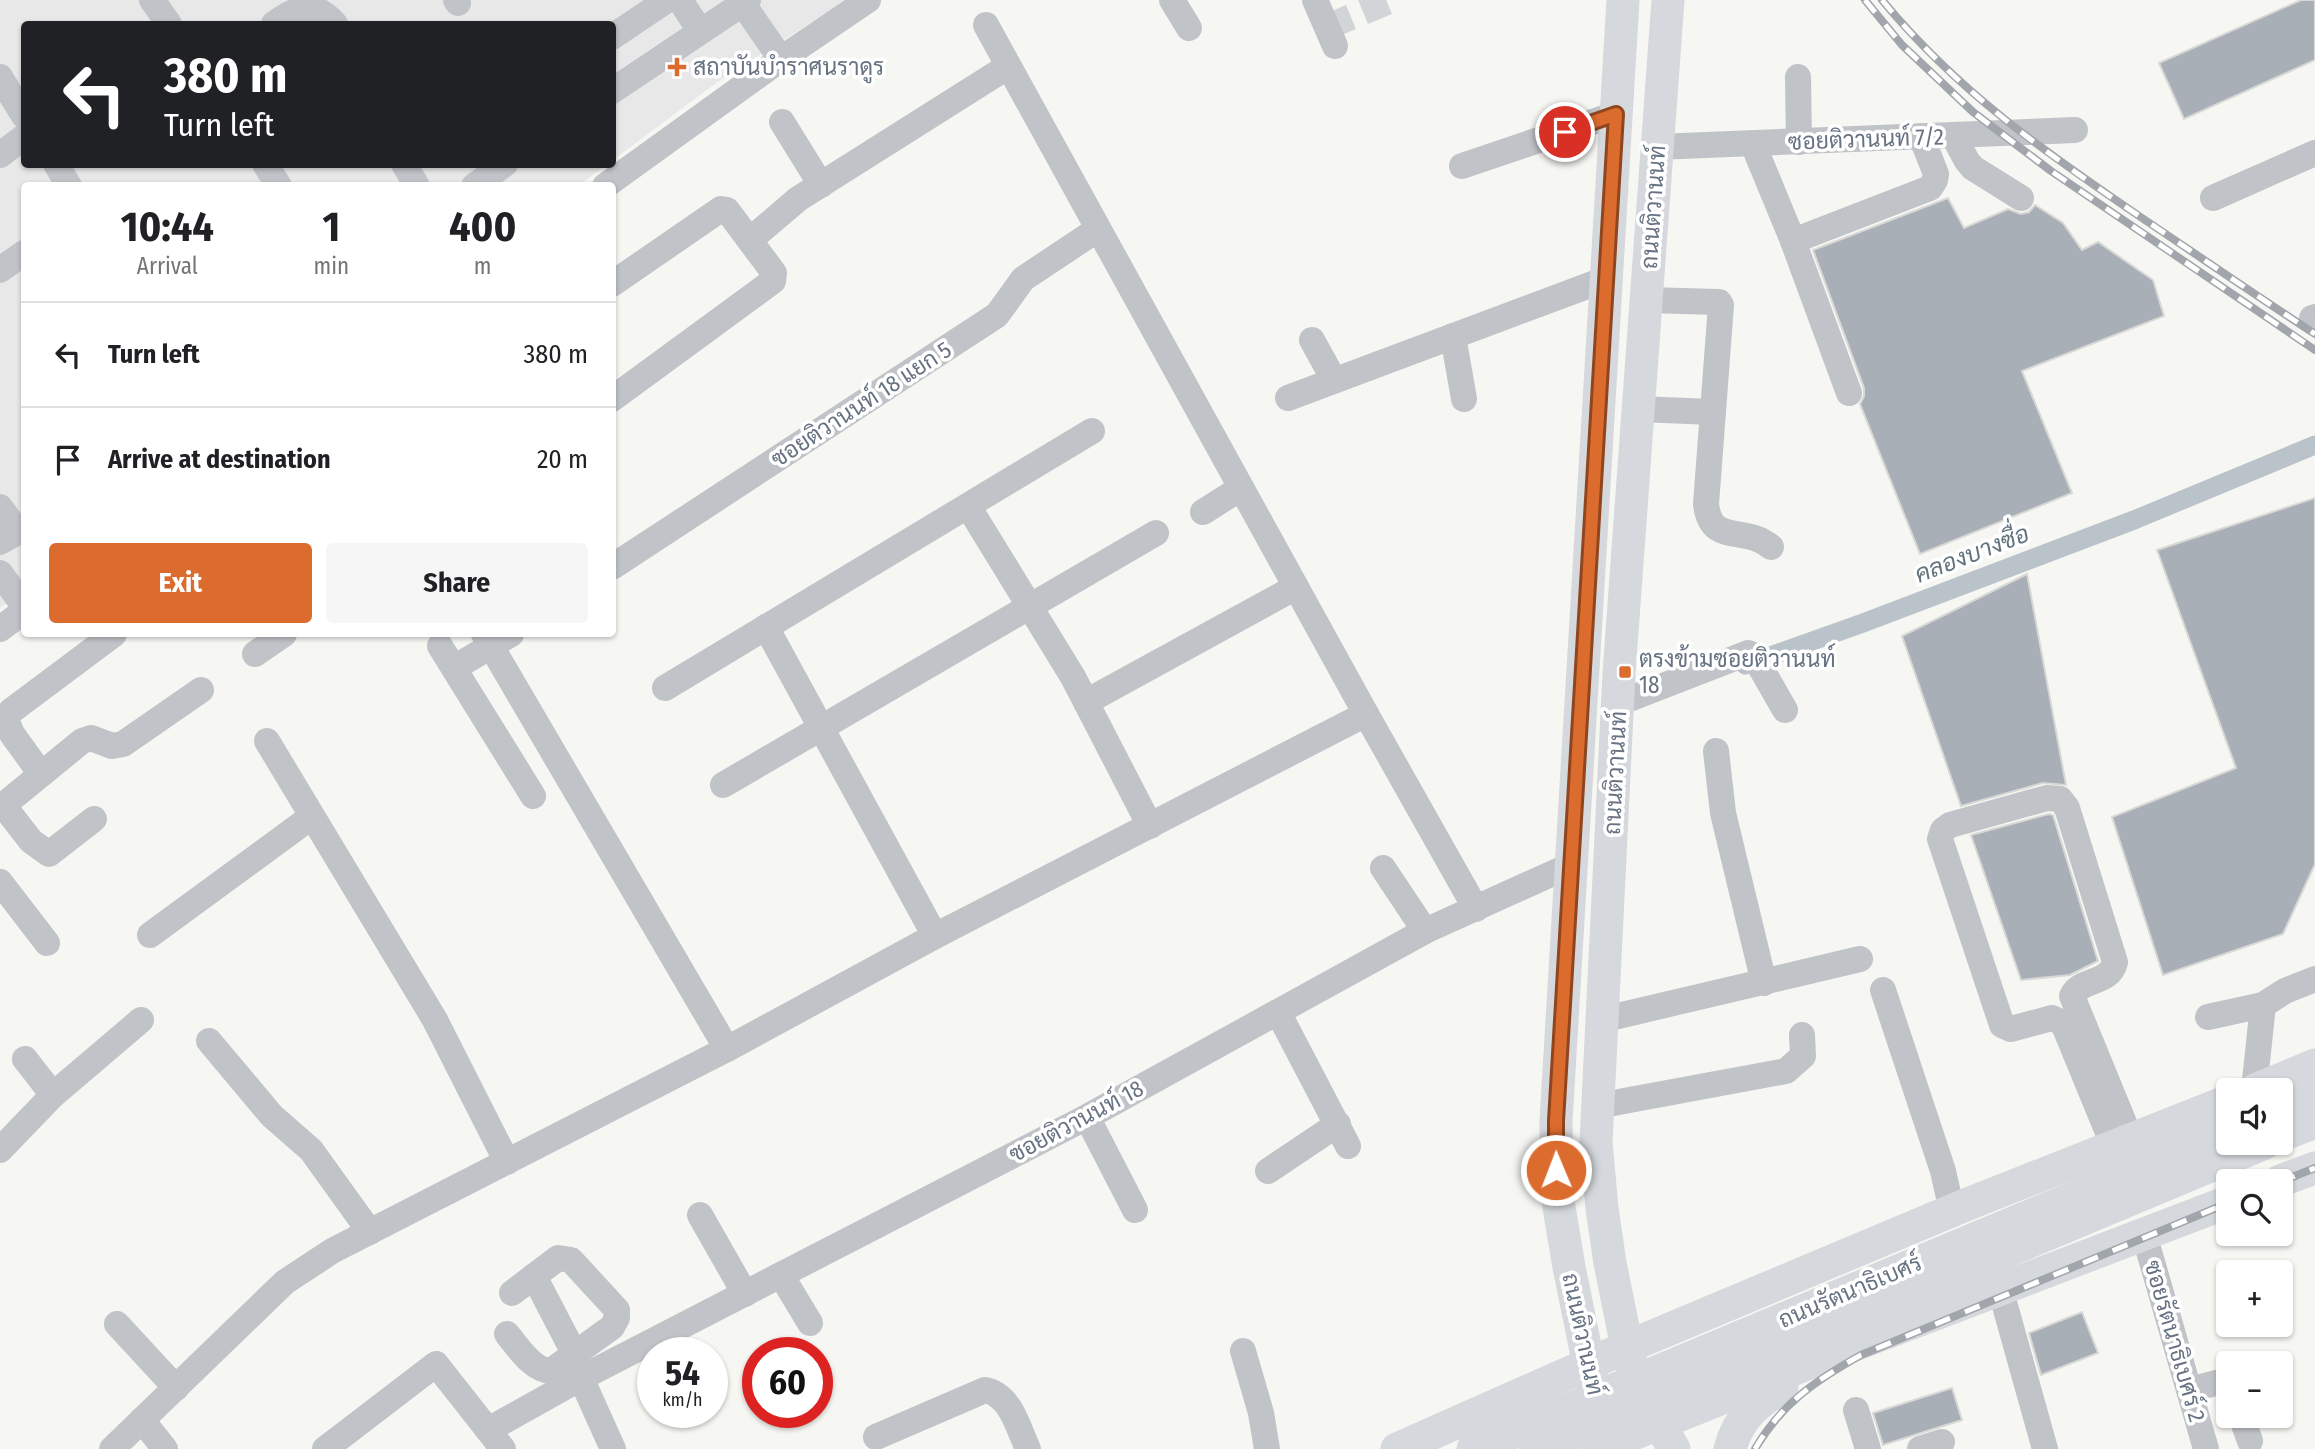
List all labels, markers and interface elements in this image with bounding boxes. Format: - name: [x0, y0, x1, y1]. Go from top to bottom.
- text: 380 m: [164, 46, 287, 105]
- icon: left: [49, 49, 140, 140]
- place label: สถาบันบำราศนราดูร: [693, 53, 884, 84]
- marker: สถาบันบำราศนราดูร: [667, 57, 687, 77]
- pin: [1535, 102, 1595, 162]
- text: Turn left: [164, 106, 274, 144]
- icon: arrive: [1546, 113, 1584, 151]
- street label: ซอยติวานนท์ 7/2: [1788, 120, 1944, 156]
- street label: ถนนติวานนท์: [1633, 144, 1671, 270]
- text: 10:44: [121, 202, 214, 252]
- text: 1: [323, 202, 340, 252]
- text: 400: [449, 202, 516, 252]
- text: Arrival: [137, 252, 198, 280]
- text: min: [314, 252, 349, 280]
- text: m: [474, 252, 491, 280]
- street label: ซอยติวานนท์ 18 แยก 5: [765, 334, 956, 473]
- icon: left: [49, 336, 87, 374]
- text: Turn left: [108, 339, 200, 370]
- text: 380 m: [524, 339, 588, 370]
- icon: arrive: [49, 441, 87, 479]
- text: Arrive at destination: [108, 444, 331, 475]
- text: 20 m: [537, 444, 588, 475]
- water label: คลองบางซื่อ: [1908, 513, 2033, 589]
- button: Exit: [49, 543, 312, 623]
- button: Share: [326, 543, 588, 623]
- place label: ตรงข้ามซอยติวานนท์ 18: [1639, 643, 1836, 699]
- marker: ตรงข้ามซอยติวานนท์ 18: [1617, 664, 1633, 680]
- street label: ถนนติวานนท์: [1596, 710, 1632, 836]
- street label: ซอยติวานนท์ 18: [1003, 1072, 1148, 1168]
- map controls: [2216, 1078, 2293, 1428]
- button: sound: [2216, 1078, 2293, 1155]
- position arrow: [1519, 1133, 1593, 1207]
- button: search: [2216, 1169, 2293, 1246]
- street label: ถนนรัตนาธิเบศร์: [1773, 1246, 1926, 1334]
- street label: ซอยรัตนาธิเบศร์ 2: [2139, 1256, 2213, 1425]
- button: +: [2216, 1260, 2293, 1337]
- street label: ถนนติวานนท์: [1556, 1270, 1612, 1398]
- speed limit sign: 60: [742, 1337, 833, 1428]
- button: −: [2216, 1351, 2293, 1428]
- text: 54: [665, 1352, 700, 1394]
- text: km/h: [662, 1389, 703, 1411]

